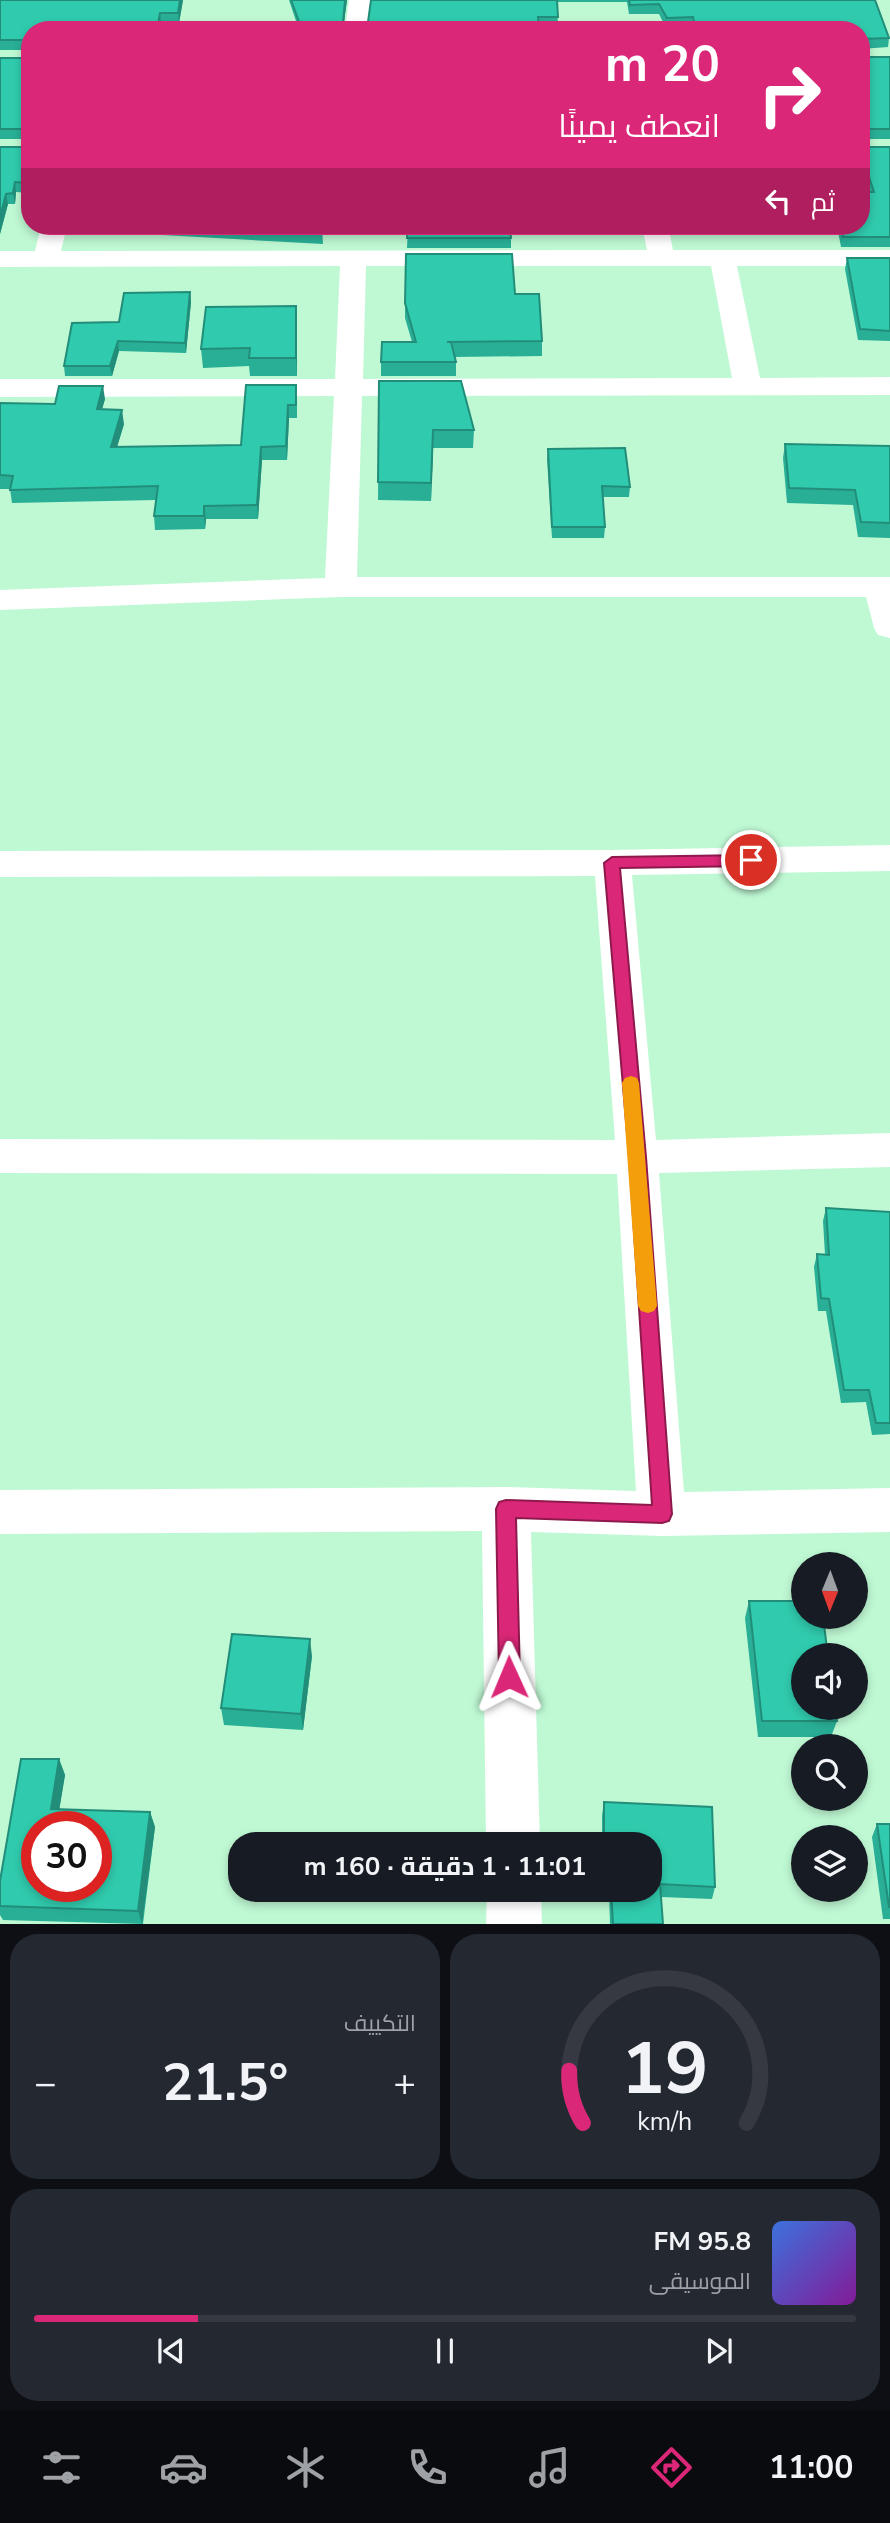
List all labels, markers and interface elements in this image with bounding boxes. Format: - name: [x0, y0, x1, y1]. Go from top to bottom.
- text: 20 m: [605, 31, 720, 98]
- icon: right: [744, 49, 835, 140]
- text: انعطف يمينًا: [558, 105, 720, 148]
- icon: left: [759, 182, 797, 220]
- text: ثم: [811, 185, 835, 220]
- pin: [721, 830, 781, 890]
- icon: arrive: [732, 841, 770, 879]
- north arrow: [791, 1552, 868, 1629]
- map controls: [791, 1552, 868, 1902]
- position arrow: [472, 1640, 546, 1714]
- button: sound: [791, 1643, 868, 1720]
- button: search: [791, 1734, 868, 1811]
- speed limit sign: 30: [21, 1811, 112, 1902]
- button: layers: [791, 1825, 868, 1902]
- text: 11:01 · 1 دقيقة · 160 m: [304, 1849, 586, 1884]
- text: التكييف: [344, 2008, 416, 2039]
- text: 19: [621, 2019, 709, 2119]
- text: 21.5°: [162, 2047, 288, 2118]
- text: −: [34, 2058, 57, 2109]
- text: +: [393, 2058, 416, 2109]
- text: km/h: [637, 2104, 693, 2138]
- text: 95.8 FM: [654, 2224, 751, 2259]
- text: الموسيقى: [649, 2266, 751, 2297]
- icon: previous: [152, 2332, 190, 2370]
- icon: pause: [426, 2332, 464, 2370]
- icon: next: [700, 2332, 738, 2370]
- icon: filters: [37, 2443, 86, 2492]
- icon: car: [159, 2443, 208, 2492]
- icon: climate: [281, 2443, 330, 2492]
- icon: phone: [403, 2443, 452, 2492]
- icon: music: [525, 2443, 574, 2492]
- icon: directions: [647, 2443, 696, 2492]
- text: 11:00: [769, 2446, 853, 2489]

